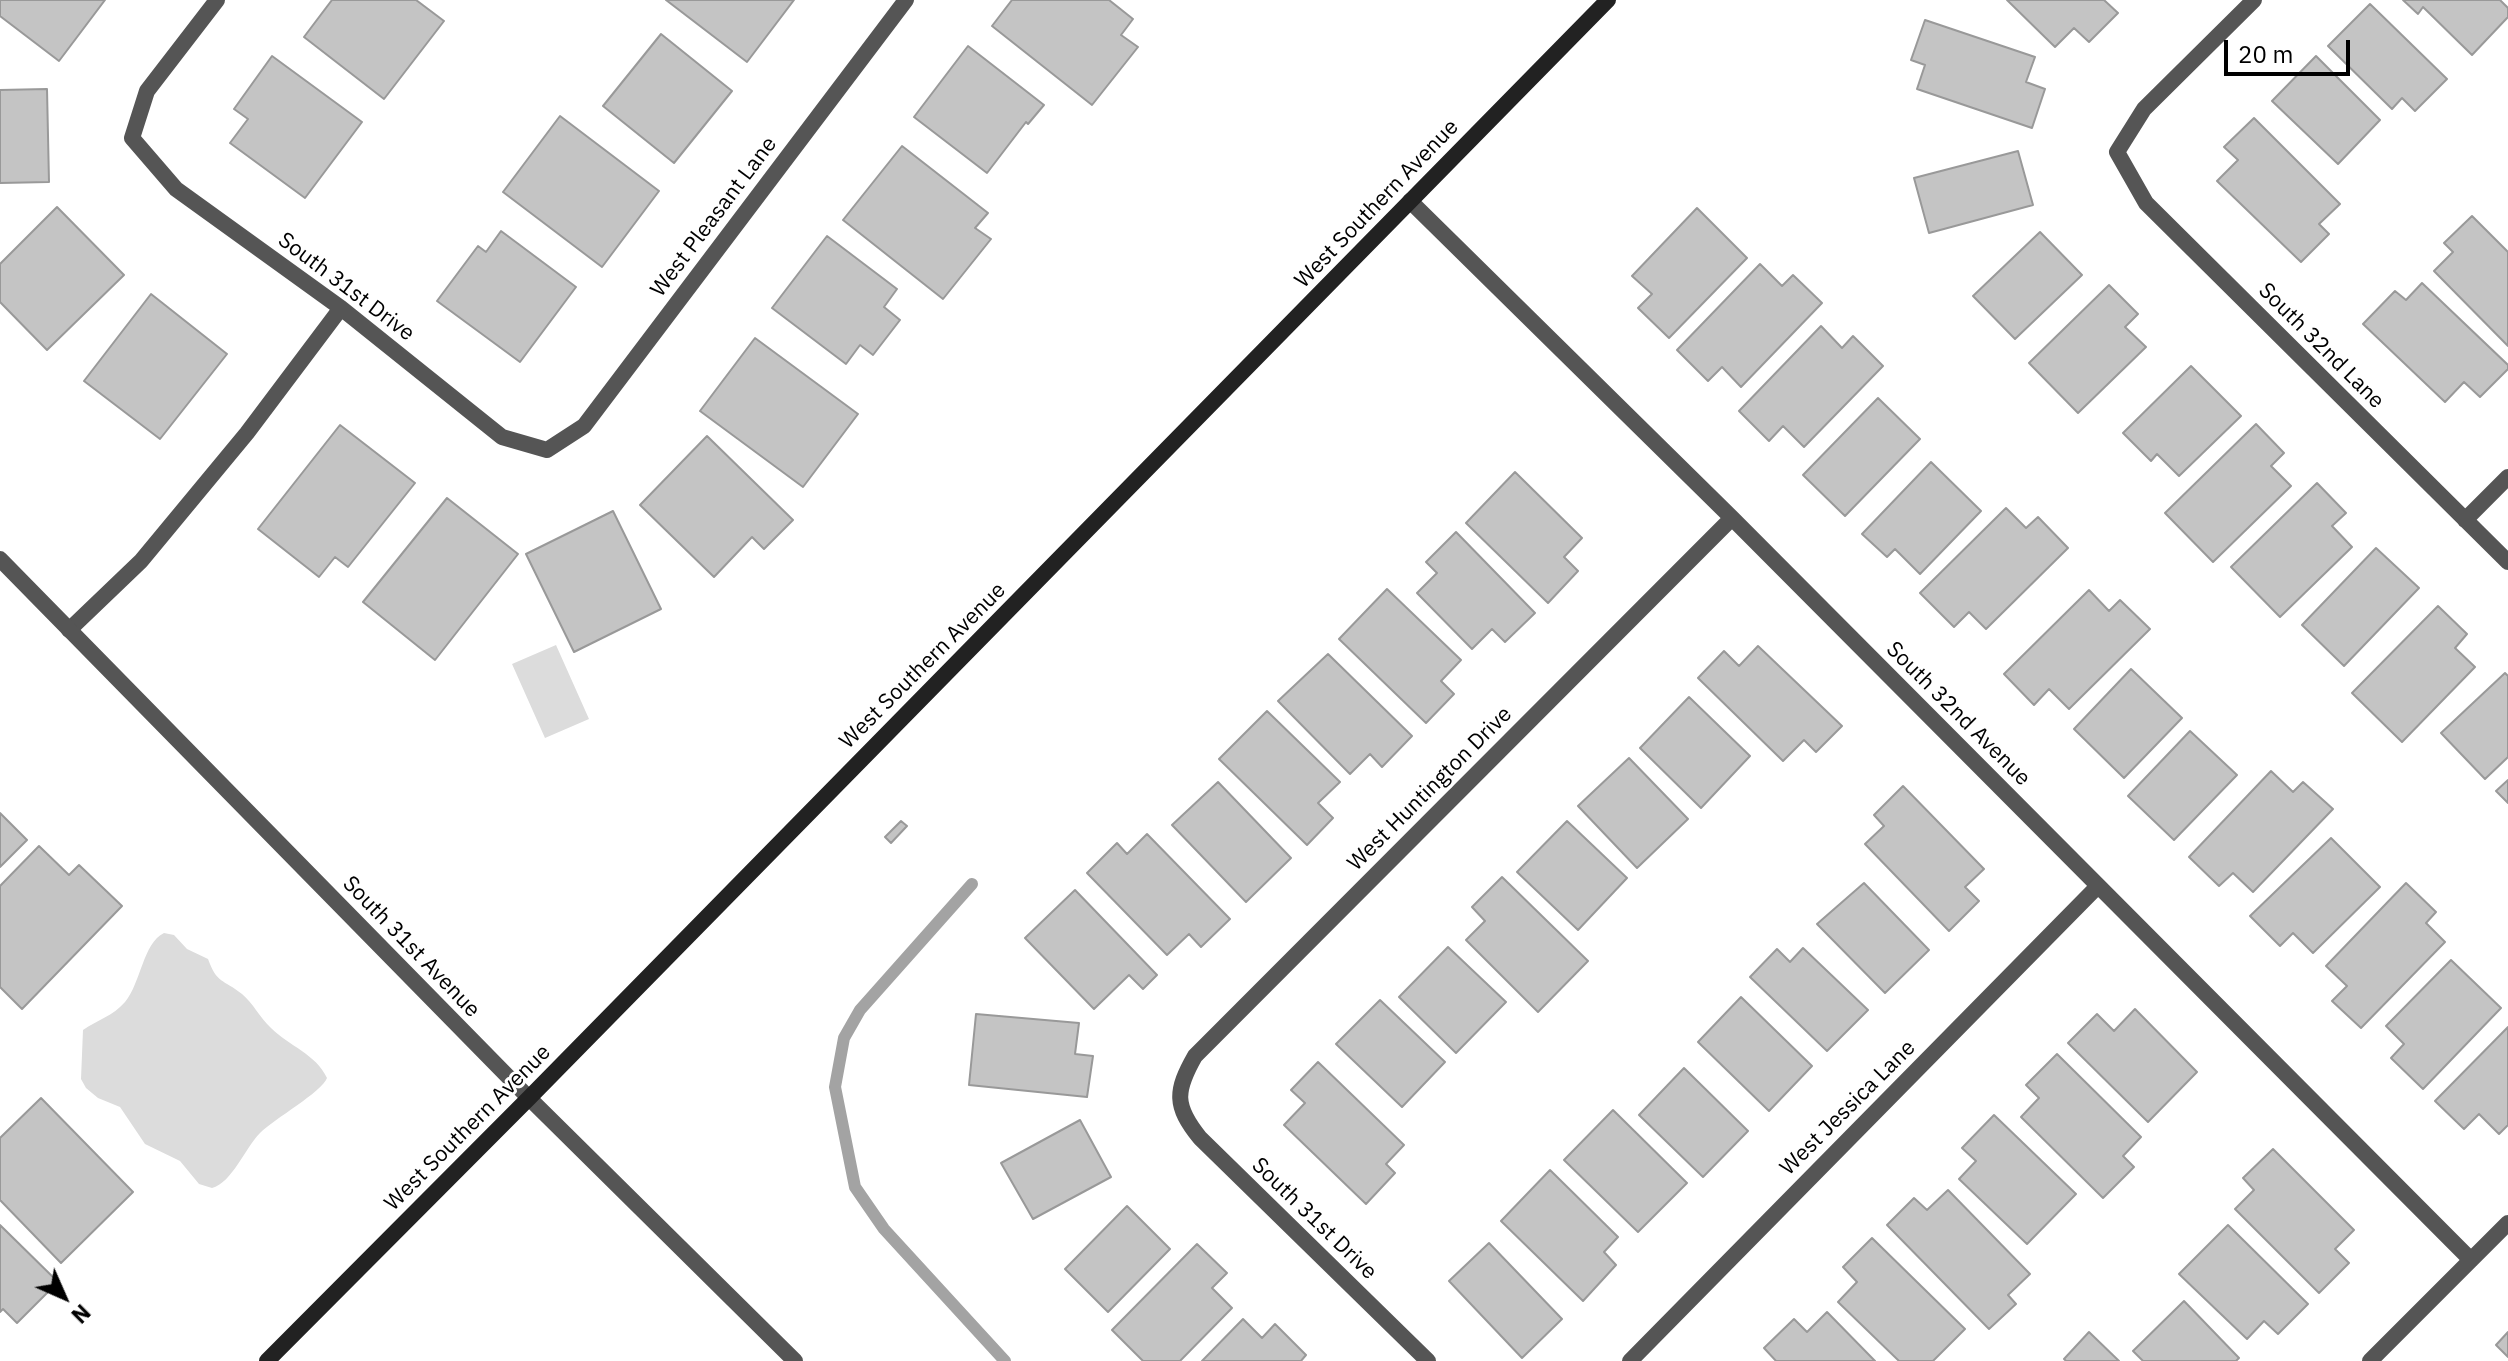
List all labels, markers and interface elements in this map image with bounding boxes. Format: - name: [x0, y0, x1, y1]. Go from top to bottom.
- scale bar: [2228, 24, 2354, 74]
- text: 20 m: [2238, 38, 2293, 70]
- street label: West Southern Avenue: [1290, 114, 1464, 294]
- street label: West Pleasant Lane: [645, 132, 783, 302]
- street label: South 31st Drive: [273, 227, 419, 347]
- street label: South 32nd Lane: [2253, 278, 2389, 414]
- street label: West Southern Avenue: [834, 577, 1012, 755]
- street label: South 32nd Avenue: [1880, 636, 2036, 792]
- street label: West Huntington Drive: [1342, 701, 1518, 877]
- street label: South 31st Avenue: [337, 871, 485, 1023]
- street label: West Jessica Lane: [1775, 1035, 1921, 1181]
- street label: West Southern Avenue: [379, 1039, 557, 1217]
- street label: South 31st Drive: [1246, 1153, 1382, 1285]
- north arrow: [24, 1257, 104, 1337]
- text: N: [65, 1298, 97, 1330]

